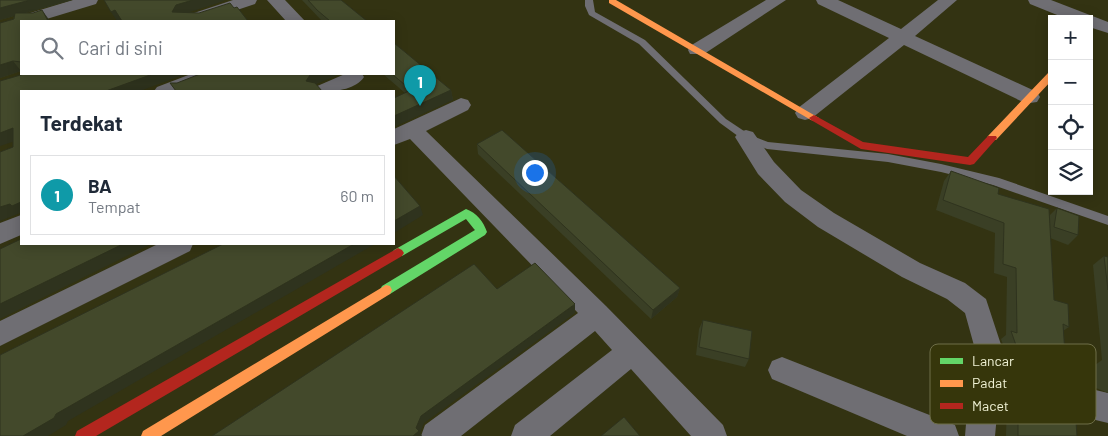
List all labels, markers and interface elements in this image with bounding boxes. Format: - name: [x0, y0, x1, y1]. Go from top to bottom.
- map controls: [1048, 15, 1093, 195]
- button: +: [1048, 15, 1093, 60]
- search box: [20, 20, 395, 75]
- icon: search: [38, 34, 66, 62]
- text: Cari di sini: [78, 36, 163, 59]
- button: −: [1048, 60, 1093, 105]
- pin: 1: [404, 65, 436, 106]
- button: locate: [1048, 105, 1093, 150]
- text: Terdekat: [40, 110, 123, 135]
- button: layers: [1048, 150, 1093, 195]
- your location: [522, 160, 548, 186]
- text: BA: [88, 174, 112, 197]
- text: 1: [54, 186, 60, 205]
- text: 60 m: [340, 186, 374, 205]
- text: Tempat: [88, 197, 141, 216]
- legend: [930, 344, 1096, 424]
- text: Lancar: [972, 352, 1014, 369]
- text: Padat: [972, 374, 1007, 391]
- text: Macet: [972, 397, 1009, 414]

